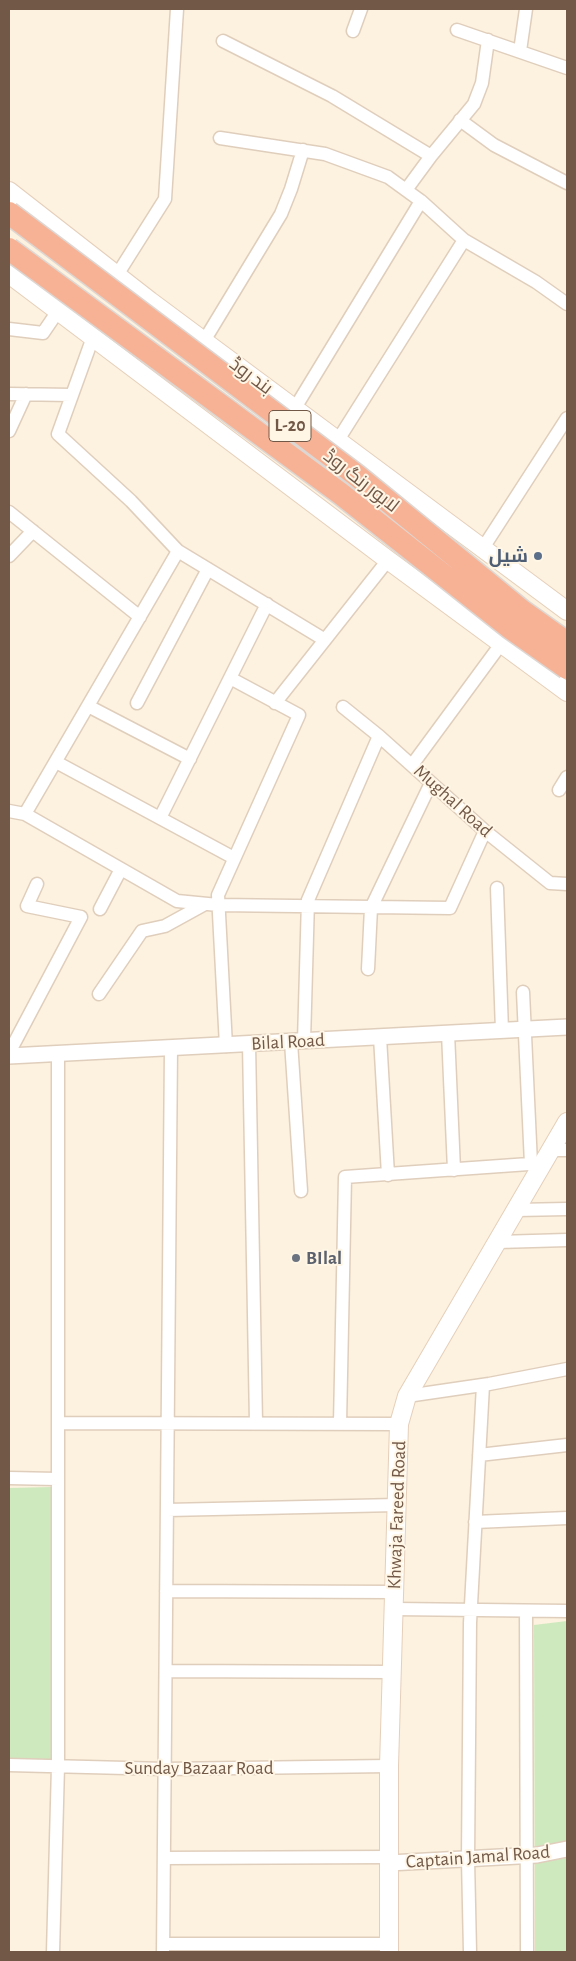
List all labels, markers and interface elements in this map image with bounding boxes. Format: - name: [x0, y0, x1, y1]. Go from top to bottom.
- street label: بند روڈ: [225, 352, 277, 400]
- road number: L-20: [269, 411, 311, 442]
- street label: لاہور رنگ روڈ: [319, 444, 403, 518]
- place label: شیل: [489, 545, 528, 567]
- marker: شیل: [532, 550, 544, 562]
- street label: Mughal Road: [409, 760, 497, 842]
- street label: Bilal Road: [251, 1029, 325, 1055]
- place label: BIlal: [306, 1247, 342, 1269]
- marker: BIlal: [290, 1252, 302, 1264]
- street label: Khwaja Fareed Road: [383, 1440, 411, 1590]
- street label: Sunday Bazaar Road: [124, 1757, 274, 1779]
- street label: Captain Jamal Road: [405, 1841, 551, 1873]

